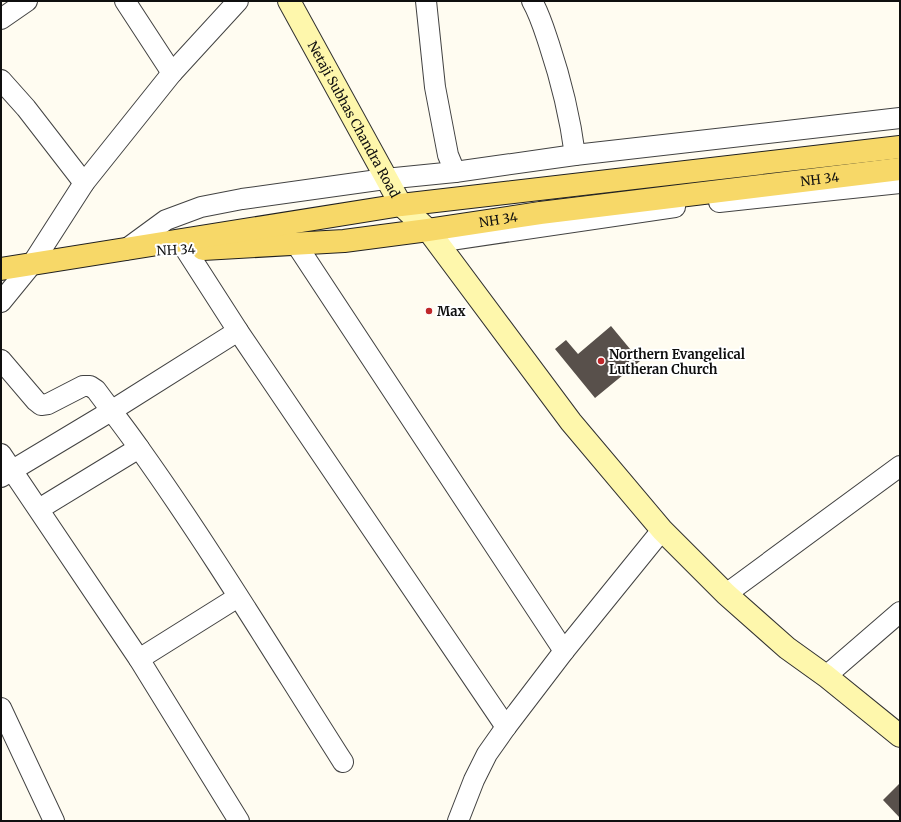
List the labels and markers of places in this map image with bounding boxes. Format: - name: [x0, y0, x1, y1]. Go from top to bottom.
- place label: Max: [437, 303, 466, 320]
- marker: Max: [424, 306, 434, 316]
- place label: Northern Evangelical Lutheran Church: [609, 346, 745, 378]
- marker: Northern Evangelical Lutheran Church: [596, 356, 606, 366]

